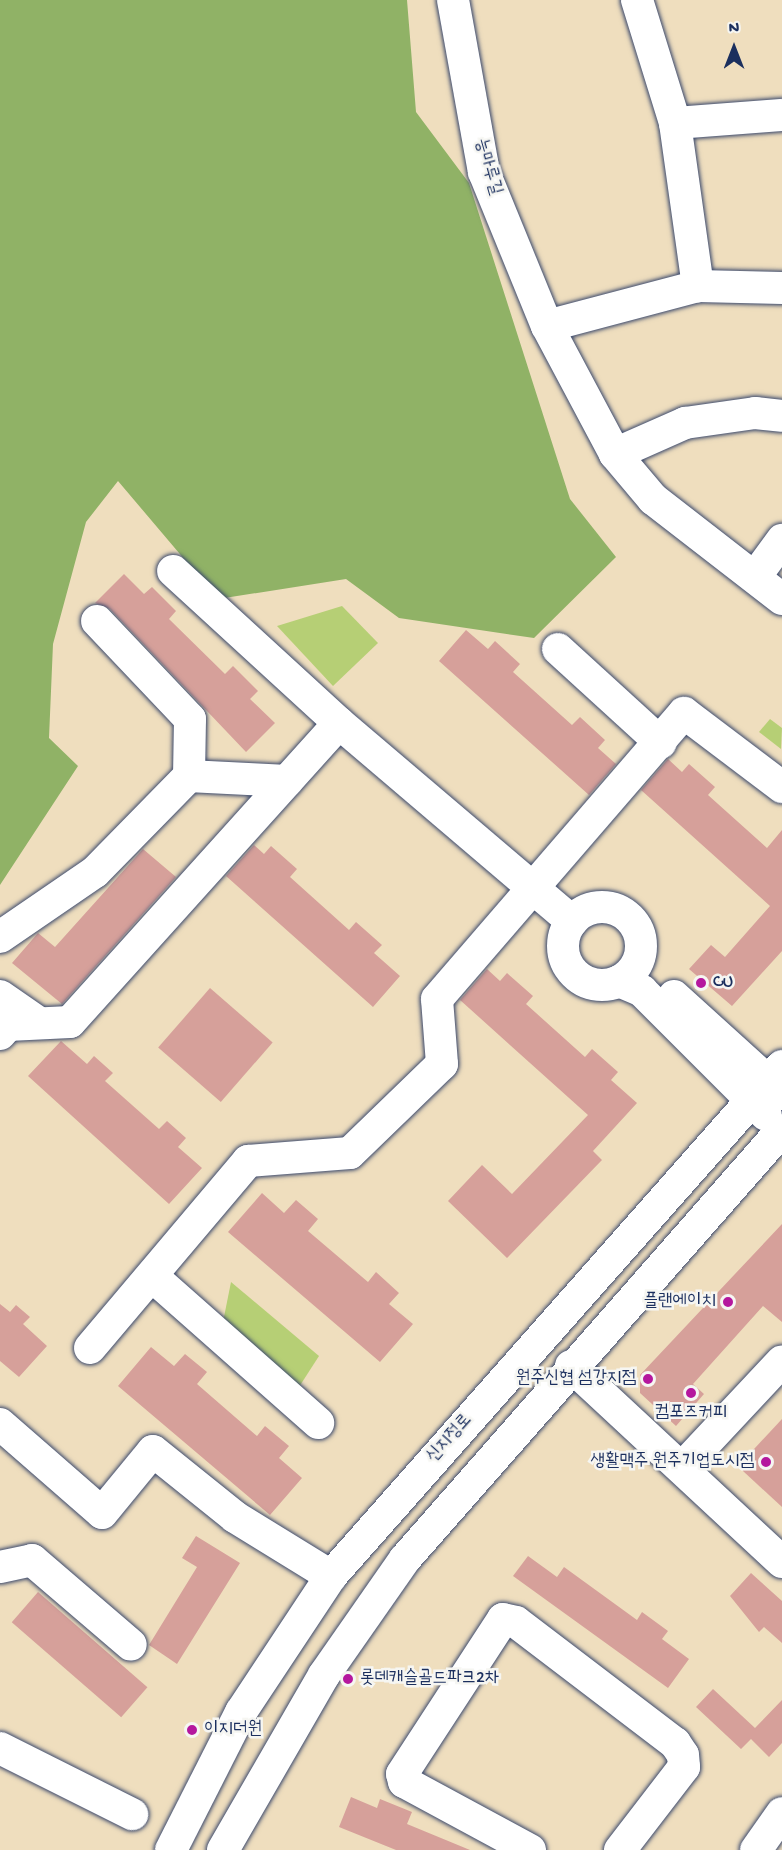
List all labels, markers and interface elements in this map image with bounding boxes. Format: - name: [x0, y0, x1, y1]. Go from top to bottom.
- north arrow: [704, 18, 764, 78]
- text: N: [729, 20, 739, 39]
- street label: 능마루길: [469, 136, 505, 198]
- place label: CU: [713, 972, 733, 994]
- marker: CU: [694, 976, 708, 990]
- place label: 플랜에이치: [644, 1291, 716, 1313]
- marker: 플랜에이치: [721, 1295, 735, 1309]
- place label: 원주신협 섬강지점: [516, 1368, 636, 1390]
- marker: 원주신협 섬강지점: [641, 1372, 655, 1386]
- marker: 컴포즈커피: [684, 1386, 698, 1400]
- place label: 컴포즈커피: [655, 1402, 727, 1424]
- street label: 신지정로: [423, 1410, 477, 1468]
- place label: 생활맥주 원주기업도시점: [590, 1451, 754, 1473]
- marker: 생활맥주 원주기업도시점: [759, 1455, 773, 1469]
- place label: 롯데캐슬골드파크2차: [360, 1668, 499, 1690]
- marker: 롯데캐슬골드파크2차: [341, 1672, 355, 1686]
- place label: 이지더원: [204, 1719, 262, 1741]
- marker: 이지더원: [185, 1723, 199, 1737]

